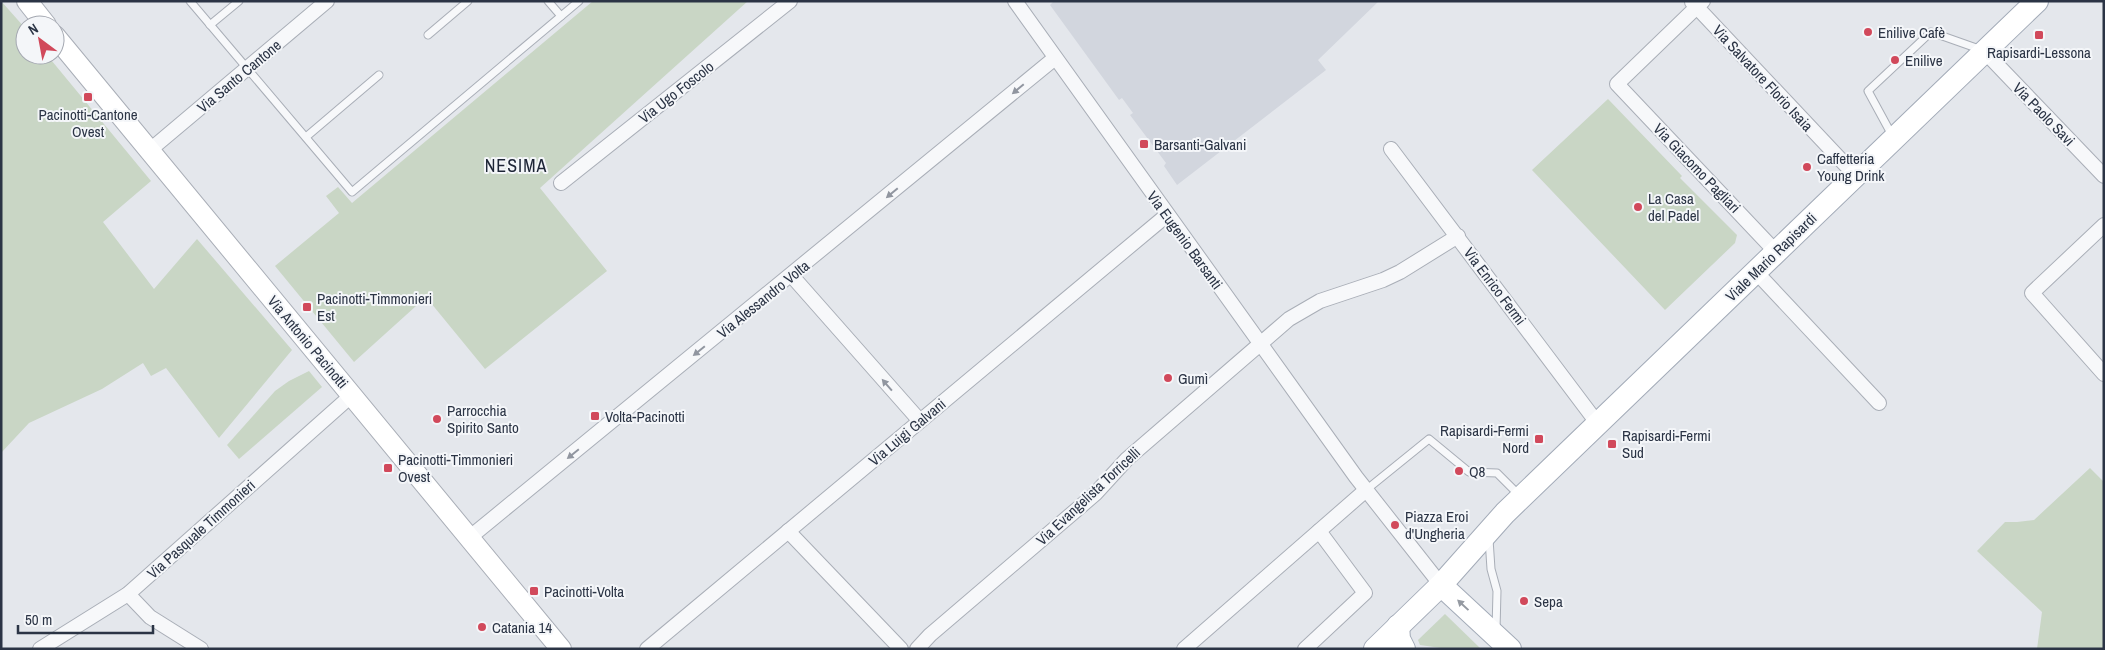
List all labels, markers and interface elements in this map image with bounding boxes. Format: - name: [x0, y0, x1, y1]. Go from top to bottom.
- north arrow: [15, 15, 65, 65]
- text: N: [25, 19, 41, 39]
- street label: Via Salvatore Florio Isaia: [1708, 20, 1818, 136]
- place label: Enilive Cafè: [1878, 22, 1945, 43]
- marker: Enilive Cafè: [1862, 26, 1874, 38]
- marker: Rapisardi-Lessona: [2033, 29, 2045, 41]
- street label: Via Santo Cantone: [193, 35, 286, 117]
- place label: Rapisardi-Lessona: [1987, 42, 2091, 63]
- place label: Enilive: [1905, 50, 1943, 71]
- marker: Enilive: [1889, 54, 1901, 66]
- street label: Via Ugo Foscolo: [634, 56, 718, 128]
- street label: Via Paolo Savi: [2008, 78, 2080, 150]
- one-way arrow: [1012, 83, 1024, 95]
- marker: Pacinotti-Cantone Ovest: [82, 91, 94, 103]
- place label: Pacinotti-Cantone Ovest: [38, 104, 138, 142]
- street label: Via Giacomo Pagliari: [1649, 118, 1745, 218]
- place label: Barsanti-Galvani: [1154, 134, 1246, 155]
- marker: Barsanti-Galvani: [1138, 138, 1150, 150]
- place label: Caffetteria Young Drink: [1817, 148, 1885, 186]
- district label: NESIMA: [485, 153, 547, 178]
- marker: Caffetteria Young Drink: [1801, 161, 1813, 173]
- one-way arrow: [886, 187, 899, 198]
- street label: Via Eugenio Barsanti: [1142, 187, 1228, 293]
- place label: La Casa del Padel: [1648, 188, 1699, 226]
- marker: La Casa del Padel: [1632, 201, 1644, 213]
- street label: Viale Mario Rapisardi: [1721, 208, 1821, 306]
- street label: Via Enrico Fermi: [1459, 243, 1531, 329]
- street label: Via Alessandro Volta: [712, 255, 814, 343]
- place label: Pacinotti-Timmonieri Est: [317, 288, 432, 326]
- street label: Via Antonio Pacinotti: [263, 291, 353, 393]
- marker: Pacinotti-Timmonieri Est: [301, 301, 313, 313]
- one-way arrow: [693, 346, 706, 357]
- place label: Gumì: [1178, 368, 1208, 389]
- marker: Gumì: [1162, 372, 1174, 384]
- one-way arrow: [882, 378, 893, 391]
- street label: Via Luigi Galvani: [864, 393, 950, 471]
- place label: Parrocchia Spirito Santo: [447, 400, 519, 438]
- place label: Volta-Pacinotti: [605, 406, 685, 427]
- marker: Volta-Pacinotti: [589, 410, 601, 422]
- marker: Parrocchia Spirito Santo: [431, 413, 443, 425]
- place label: Rapisardi-Fermi Nord: [1440, 420, 1529, 458]
- place label: Rapisardi-Fermi Sud: [1622, 425, 1711, 463]
- marker: Rapisardi-Fermi Nord: [1533, 433, 1545, 445]
- marker: Rapisardi-Fermi Sud: [1606, 438, 1618, 450]
- street label: Via Evangelista Torricelli: [1031, 442, 1145, 550]
- one-way arrow: [567, 448, 580, 459]
- place label: Pacinotti-Timmonieri Ovest: [398, 449, 513, 487]
- place label: Q8: [1469, 461, 1486, 482]
- marker: Pacinotti-Timmonieri Ovest: [382, 462, 394, 474]
- marker: Q8: [1453, 465, 1465, 477]
- street label: Via Pasquale Timmonieri: [142, 475, 260, 583]
- place label: Piazza Eroi d'Ungheria: [1405, 506, 1469, 544]
- marker: Piazza Eroi d'Ungheria: [1389, 519, 1401, 531]
- place label: Pacinotti-Volta: [544, 581, 624, 602]
- marker: Pacinotti-Volta: [528, 585, 540, 597]
- place label: Sepa: [1534, 591, 1563, 612]
- marker: Sepa: [1518, 595, 1530, 607]
- one-way arrow: [1457, 599, 1469, 611]
- scale bar: [18, 602, 152, 634]
- text: 50 m: [25, 609, 52, 630]
- place label: Catania 14: [492, 617, 552, 638]
- marker: Catania 14: [476, 621, 488, 633]

